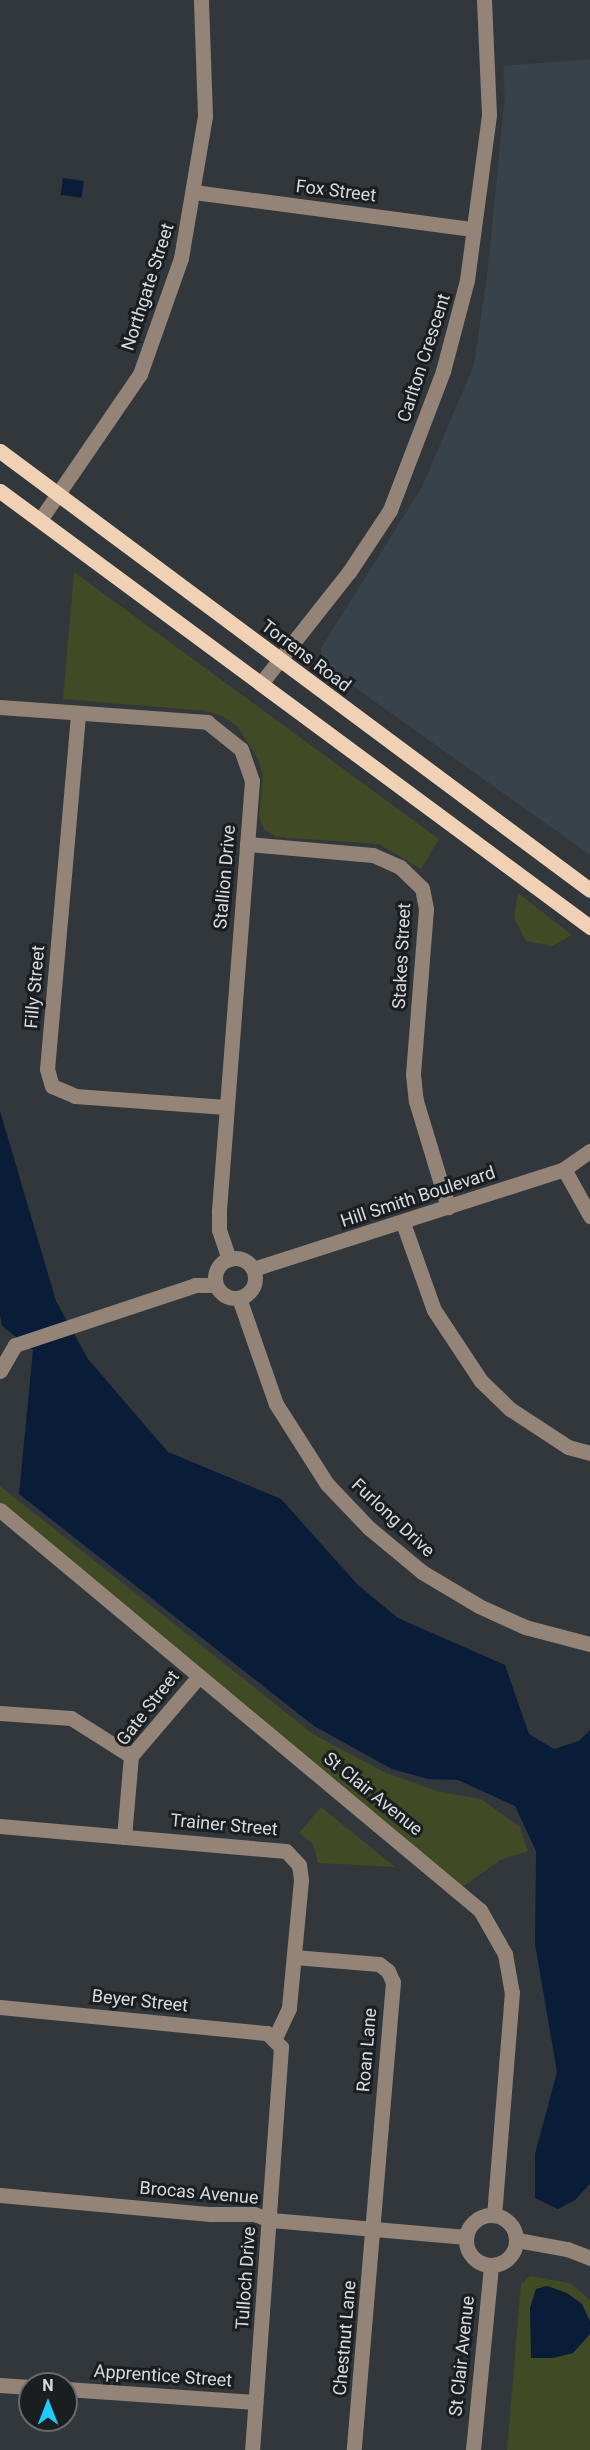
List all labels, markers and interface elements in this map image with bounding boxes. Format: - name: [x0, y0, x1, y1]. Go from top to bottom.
- street label: Fox Street: [295, 175, 377, 207]
- street label: Northgate Street: [117, 221, 179, 353]
- street label: Carlton Crescent: [393, 291, 455, 425]
- street label: Torrens Road: [257, 615, 355, 697]
- street label: Stallion Drive: [210, 824, 240, 930]
- street label: Stakes Street: [388, 902, 416, 1010]
- street label: Filly Street: [21, 944, 49, 1030]
- street label: Hill Smith Boulevard: [338, 1162, 498, 1232]
- street label: Furlong Drive: [347, 1474, 439, 1562]
- street label: Gate Street: [112, 1666, 184, 1750]
- street label: St Clair Avenue: [319, 1748, 427, 1840]
- street label: Trainer Street: [169, 1810, 279, 1840]
- street label: Beyer Street: [91, 1985, 189, 2017]
- street label: Roan Lane: [353, 2007, 381, 2093]
- street label: Brocas Avenue: [139, 2177, 259, 2209]
- street label: Tulloch Drive: [232, 2226, 260, 2330]
- street label: Chestnut Lane: [329, 2280, 361, 2396]
- street label: St Clair Avenue: [445, 2295, 479, 2417]
- street label: Apprentice Street: [93, 2360, 233, 2392]
- north arrow: [18, 2372, 78, 2432]
- text: N: [42, 2376, 54, 2395]

